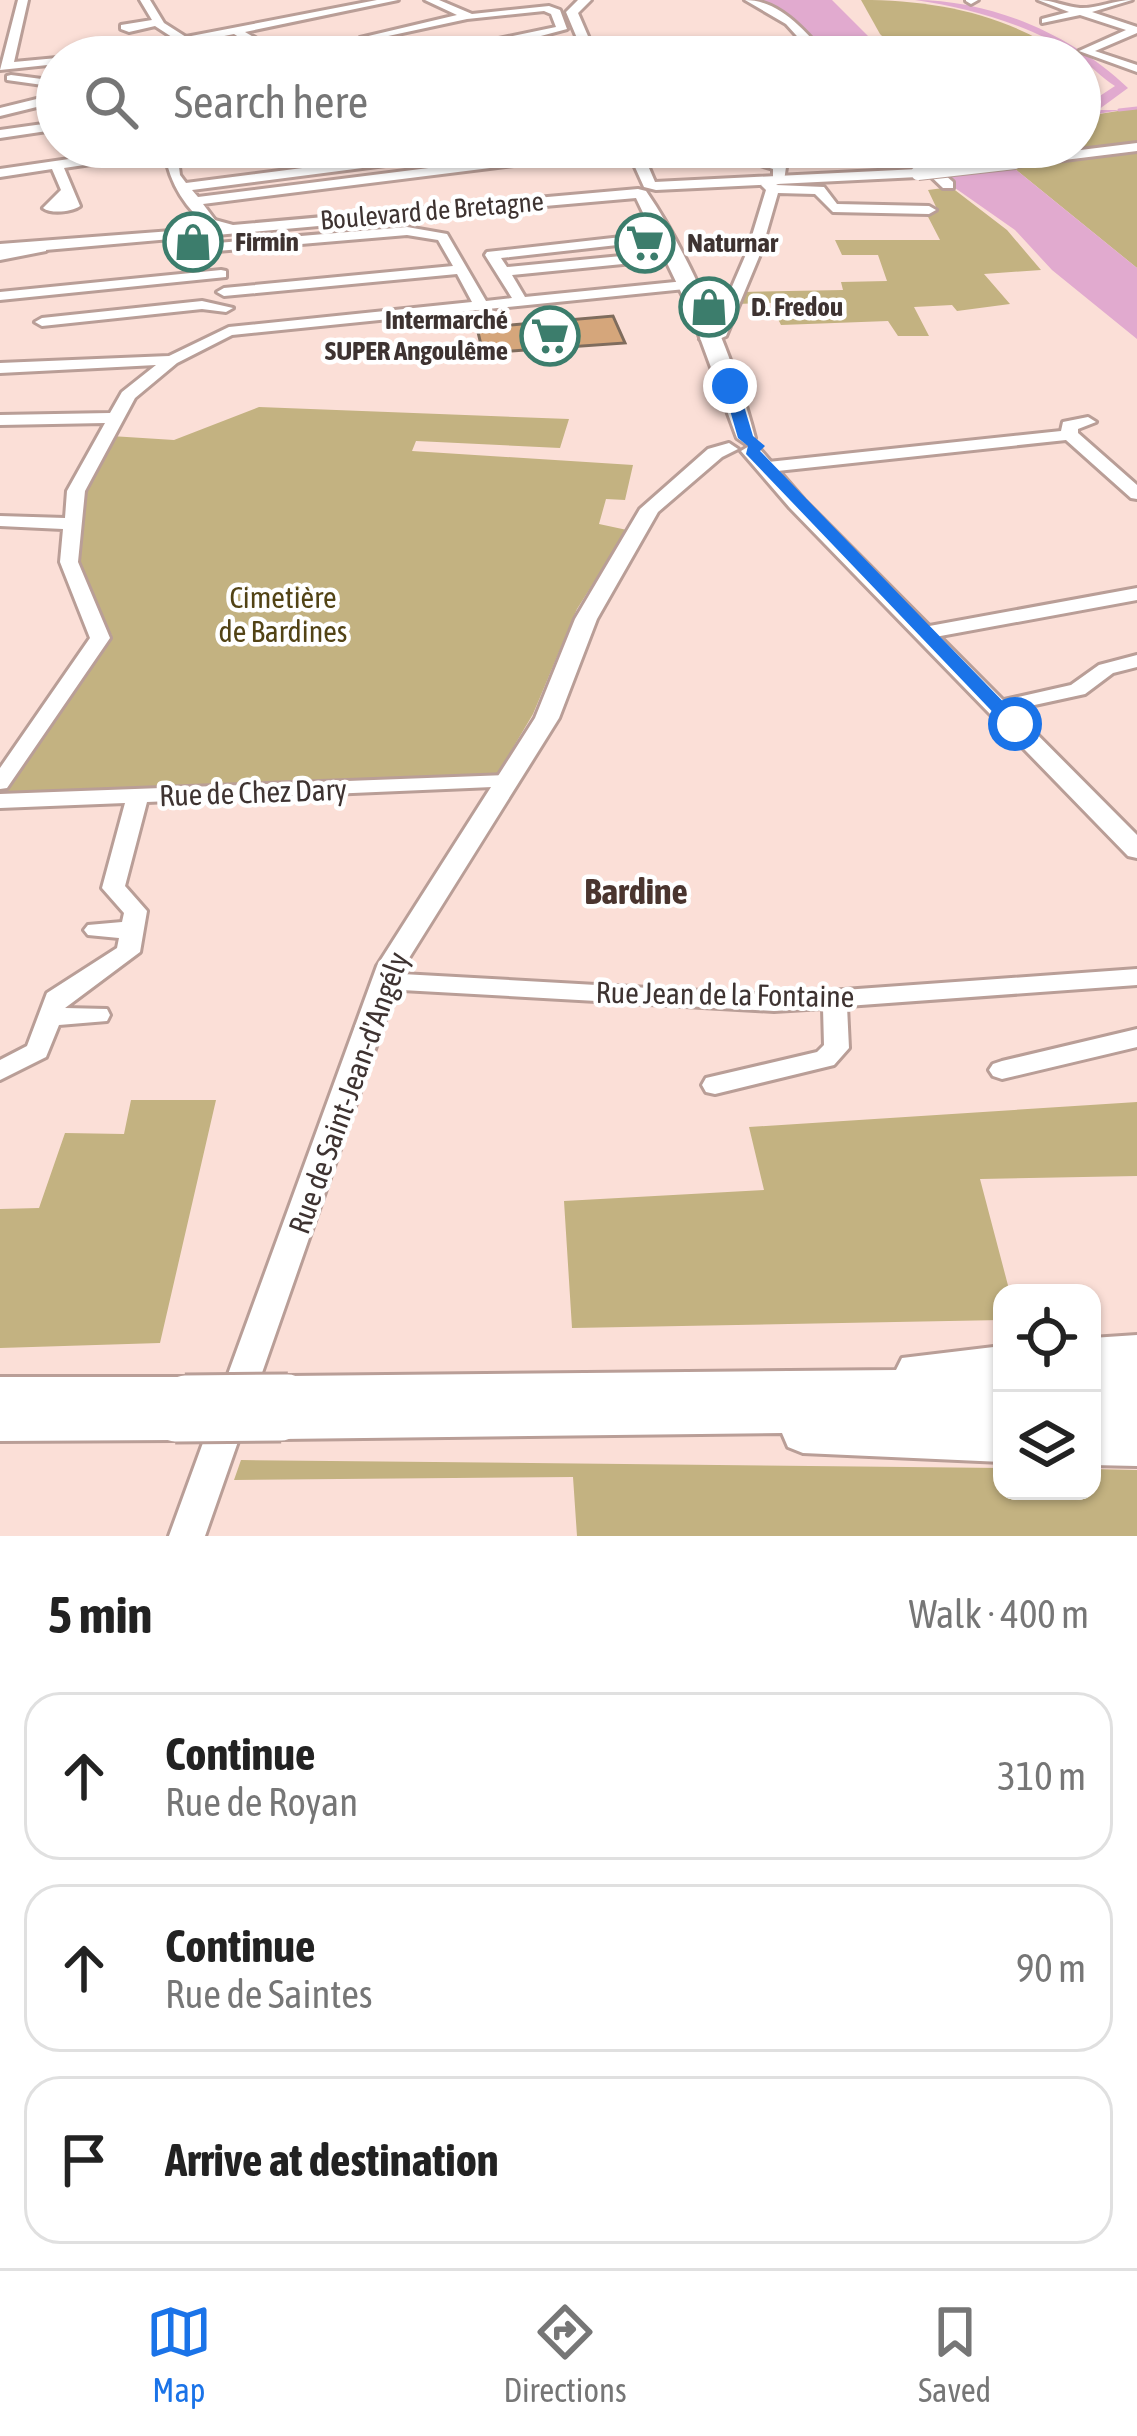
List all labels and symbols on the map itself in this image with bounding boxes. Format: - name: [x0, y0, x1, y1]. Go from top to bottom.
- street label: Boulevard de Bretagne: [319, 185, 545, 236]
- shop icon: Firmin: [162, 211, 224, 273]
- supermarket icon: Naturnar: [614, 212, 676, 274]
- place label: Firmin: [235, 226, 299, 257]
- place label: Naturnar: [687, 227, 779, 258]
- shop icon: D. Fredou: [678, 276, 740, 338]
- place label: D. Fredou: [751, 291, 843, 322]
- place label: Intermarché SUPER Angoulême: [325, 304, 508, 366]
- supermarket icon: Intermarché SUPER Angoulême: [519, 305, 581, 367]
- route end: [703, 359, 757, 413]
- park label: Cimetière de Bardines: [219, 580, 347, 648]
- route start: [988, 697, 1042, 751]
- street label: Rue de Chez Dary: [159, 772, 347, 812]
- district label: Bardine: [584, 870, 688, 912]
- street label: Rue de Saint-Jean-d'Angély: [281, 947, 415, 1238]
- street label: Rue Jean de la Fontaine: [595, 975, 855, 1013]

